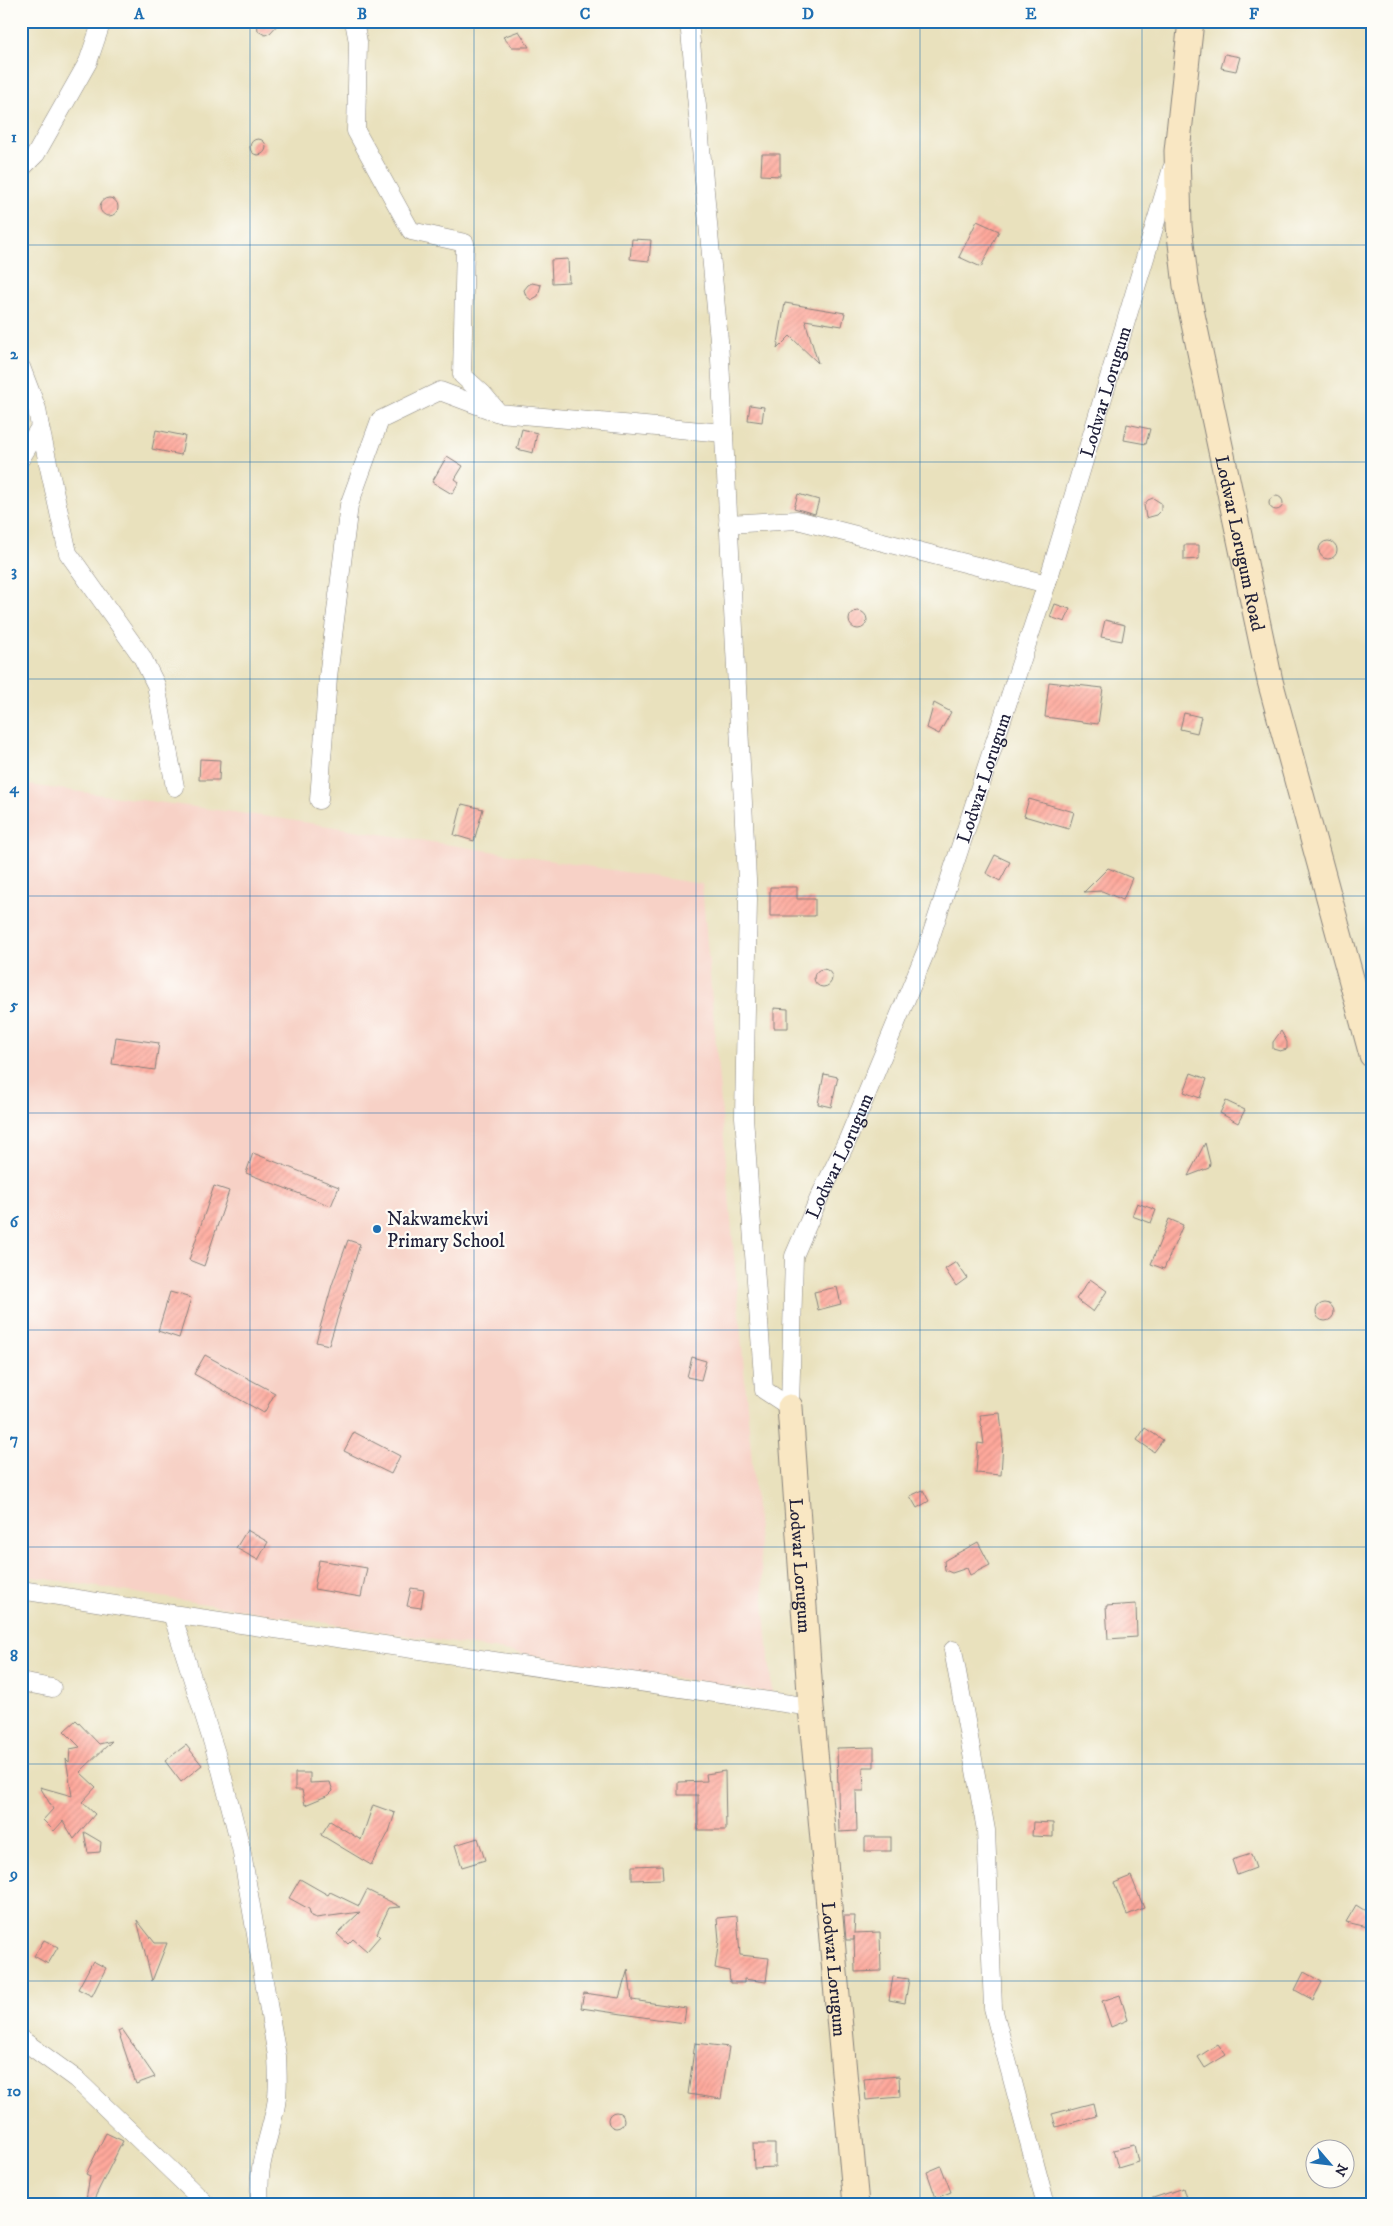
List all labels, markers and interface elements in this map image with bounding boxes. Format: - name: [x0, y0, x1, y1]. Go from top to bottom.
- text: A: [133, 4, 145, 24]
- text: B: [357, 4, 367, 24]
- text: C: [580, 4, 590, 24]
- text: D: [802, 4, 814, 24]
- text: E: [1025, 4, 1037, 24]
- text: F: [1249, 4, 1259, 24]
- text: 1: [11, 127, 17, 147]
- street label: Lodwar Lorugum: [1076, 324, 1137, 460]
- text: 2: [10, 344, 19, 364]
- street label: Lodwar Lorugum Road: [1209, 453, 1269, 634]
- text: 3: [11, 561, 17, 581]
- street label: Lodwar Lorugum: [952, 710, 1017, 846]
- text: 4: [8, 778, 19, 798]
- text: 5: [9, 995, 18, 1015]
- street label: Lodwar Lorugum: [801, 1090, 879, 1222]
- place label: Nakwamekwi Primary School: [387, 1208, 505, 1253]
- text: 6: [10, 1212, 20, 1232]
- marker: Nakwamekwi Primary School: [371, 1223, 383, 1235]
- text: 7: [10, 1429, 18, 1449]
- street label: Lodwar Lorugum: [783, 1497, 816, 1634]
- text: 8: [10, 1646, 18, 1666]
- text: 9: [9, 1864, 18, 1884]
- street label: Lodwar Lorugum: [816, 1901, 851, 2038]
- text: 10: [7, 2081, 22, 2101]
- north arrow: [1306, 2138, 1356, 2188]
- text: N: [1330, 2160, 1351, 2179]

